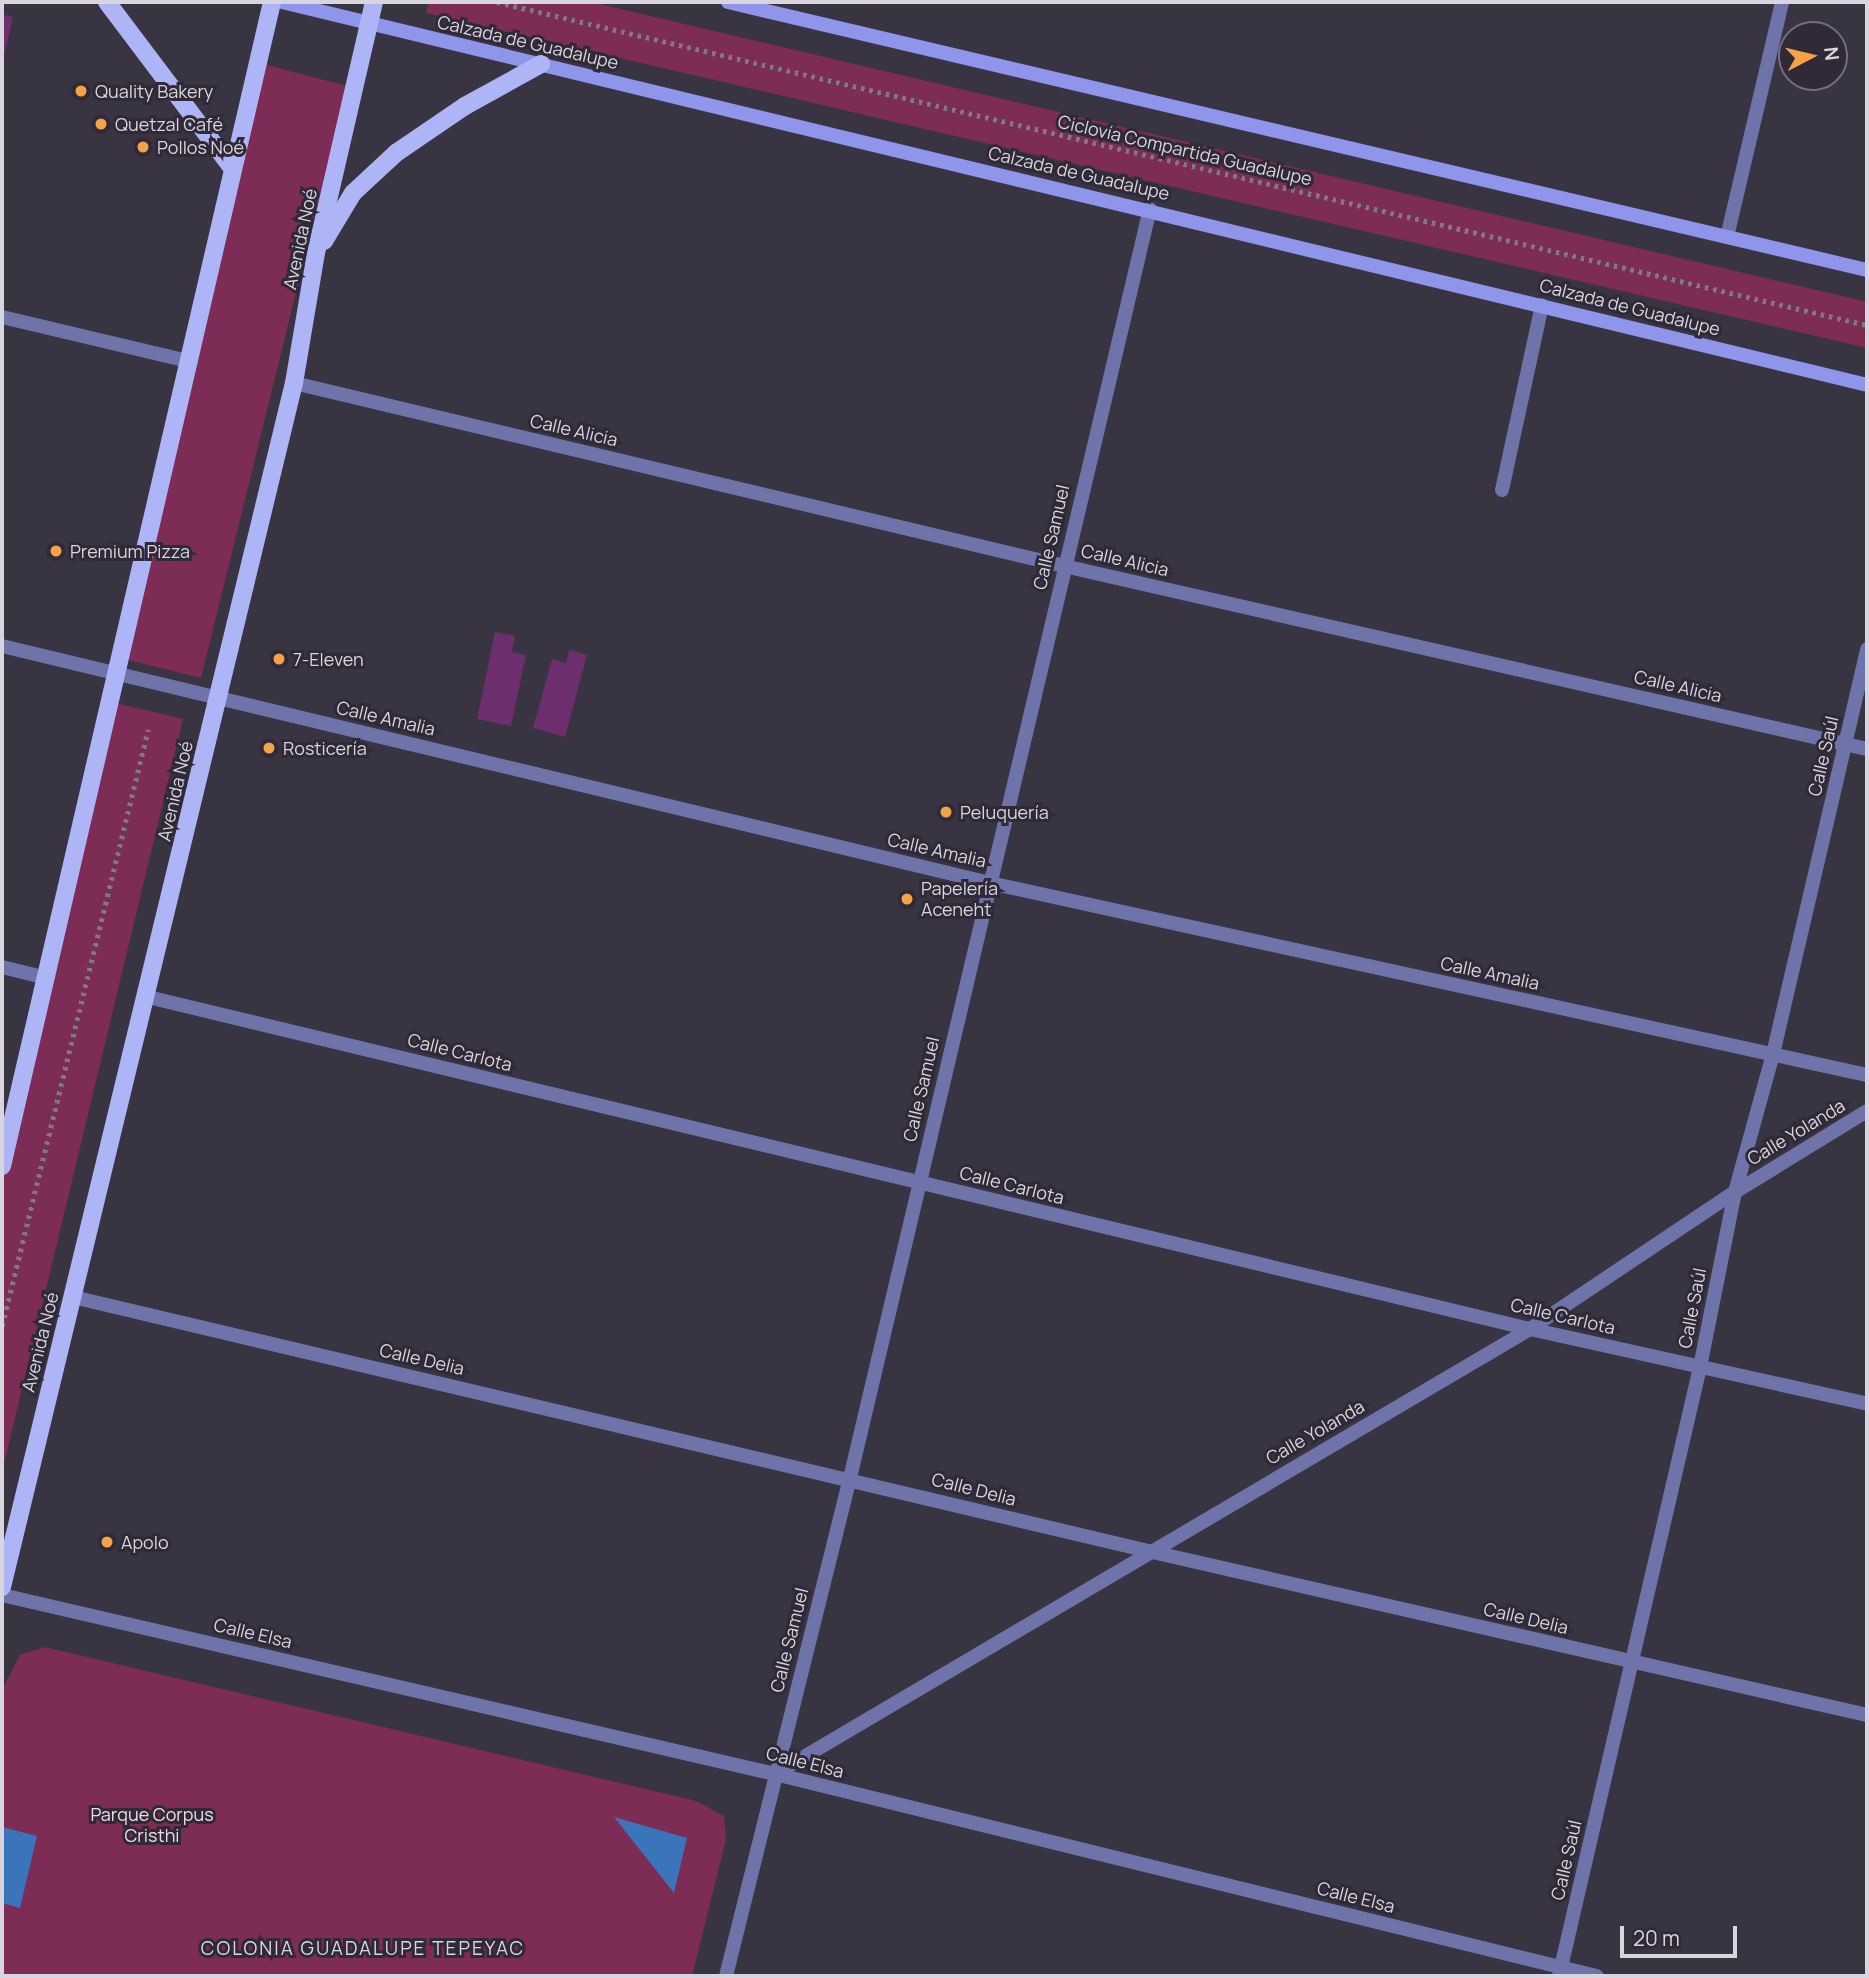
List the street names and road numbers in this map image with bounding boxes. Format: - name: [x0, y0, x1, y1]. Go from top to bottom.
- street label: Calzada de Guadalupe: [435, 11, 621, 73]
- street label: Ciclovía Compartida Guadalupe: [1056, 110, 1314, 190]
- street label: Calzada de Guadalupe: [986, 142, 1172, 204]
- street label: Avenida Noé: [279, 187, 321, 291]
- street label: Calzada de Guadalupe: [1538, 274, 1722, 340]
- street label: Calle Alicia: [528, 409, 620, 451]
- street label: Calle Samuel: [1028, 482, 1074, 592]
- street label: Calle Alicia: [1079, 539, 1171, 581]
- street label: Calle Alicia: [1632, 665, 1724, 707]
- street label: Calle Amalia: [335, 696, 437, 740]
- street label: Calle Saúl: [1803, 714, 1843, 798]
- street label: Avenida Noé: [153, 739, 197, 843]
- street label: Calle Amalia: [886, 828, 988, 872]
- street label: Calle Amalia: [1439, 952, 1541, 994]
- street label: Calle Carlota: [406, 1029, 514, 1075]
- street label: Calle Samuel: [898, 1034, 944, 1144]
- street label: Calle Yolanda: [1743, 1094, 1849, 1170]
- street label: Calle Carlota: [958, 1162, 1066, 1208]
- street label: Calle Saúl: [1674, 1266, 1710, 1350]
- street label: Avenida Noé: [17, 1290, 63, 1394]
- street label: Calle Carlota: [1509, 1293, 1617, 1339]
- street label: Calle Delia: [377, 1339, 467, 1379]
- street label: Calle Yolanda: [1262, 1395, 1368, 1469]
- street label: Calle Delia: [929, 1468, 1019, 1510]
- street label: Calle Samuel: [766, 1585, 812, 1695]
- street label: Calle Delia: [1481, 1598, 1571, 1638]
- street label: Calle Elsa: [212, 1614, 294, 1652]
- street label: Calle Elsa: [764, 1742, 846, 1782]
- street label: Calle Saúl: [1546, 1818, 1586, 1902]
- street label: Calle Elsa: [1315, 1877, 1397, 1917]

